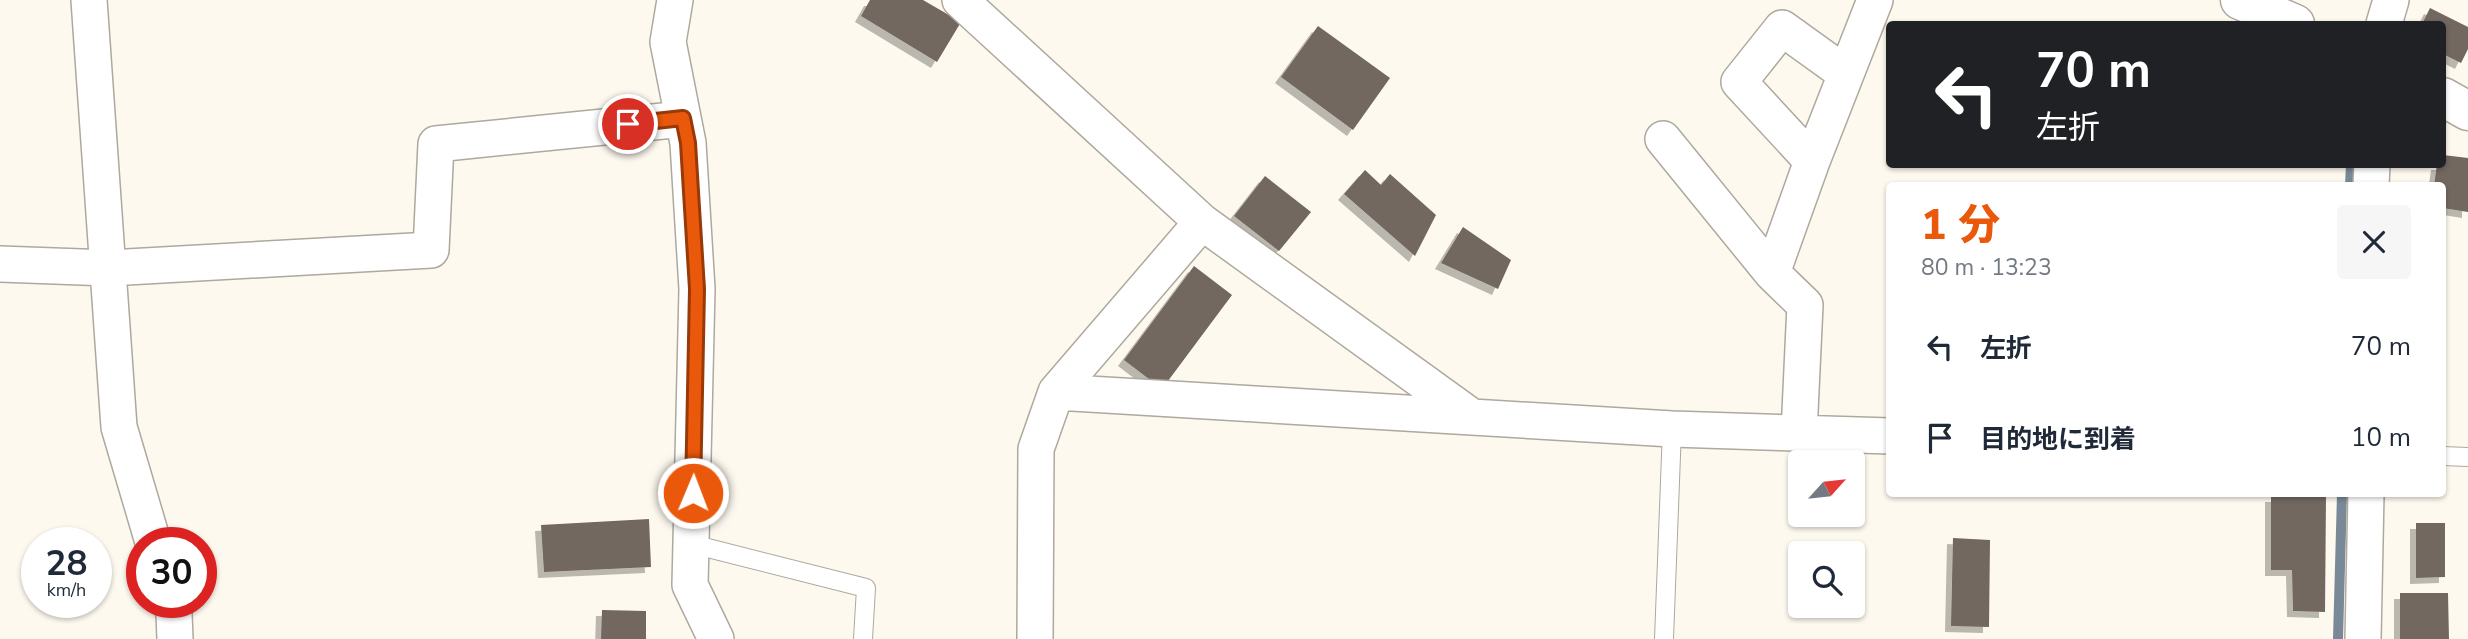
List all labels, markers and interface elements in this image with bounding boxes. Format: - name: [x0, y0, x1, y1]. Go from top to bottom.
- text: 70 m: [2036, 37, 2151, 104]
- icon: left: [1921, 49, 2012, 140]
- pin: [598, 94, 658, 154]
- icon: arrive: [609, 105, 647, 143]
- text: 左折: [2036, 106, 2100, 149]
- text: 1 分: [1921, 197, 2000, 254]
- button: close: [2337, 205, 2411, 279]
- text: 80 m · 13:23: [1921, 252, 2052, 283]
- icon: left: [1921, 328, 1959, 366]
- text: 70 m: [2351, 329, 2411, 364]
- text: 左折: [1980, 331, 2032, 366]
- icon: arrive: [1921, 419, 1959, 457]
- text: 10 m: [2351, 420, 2411, 455]
- text: 目的地に到着: [1980, 422, 2136, 457]
- north arrow: [1788, 450, 1866, 527]
- map controls: [1788, 450, 1865, 618]
- position arrow: [656, 456, 730, 530]
- speed limit sign: 30: [126, 527, 217, 618]
- text: 28: [45, 540, 88, 587]
- button: search: [1788, 541, 1865, 618]
- text: km/h: [47, 578, 86, 602]

